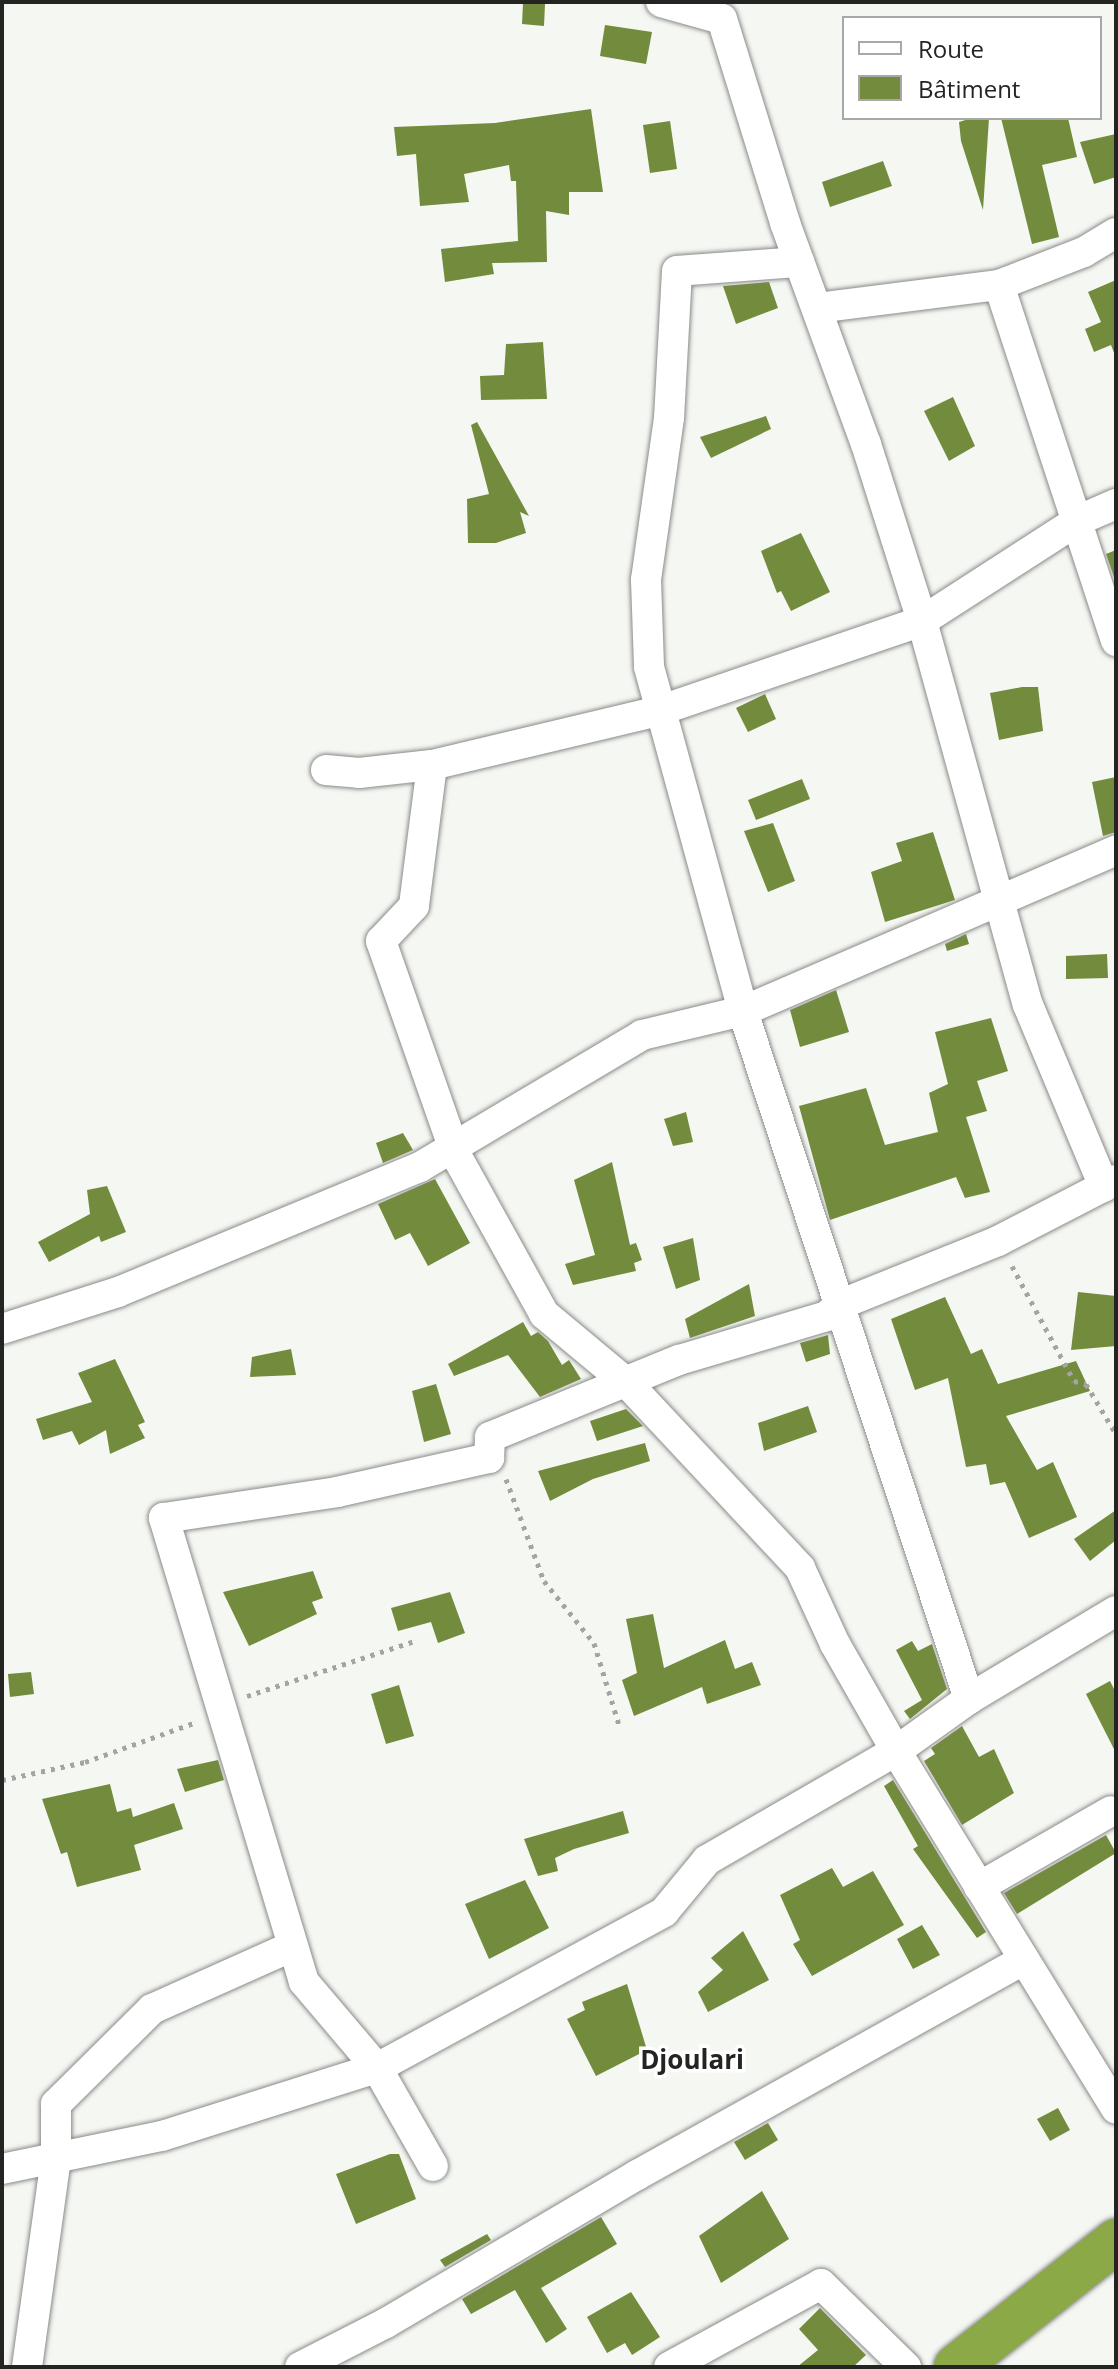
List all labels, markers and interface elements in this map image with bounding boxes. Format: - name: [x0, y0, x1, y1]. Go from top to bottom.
- legend: [842, 16, 1102, 120]
- text: Route: [918, 32, 984, 65]
- text: Bâtiment: [918, 72, 1020, 105]
- district label: Djoulari: [640, 2044, 744, 2076]

